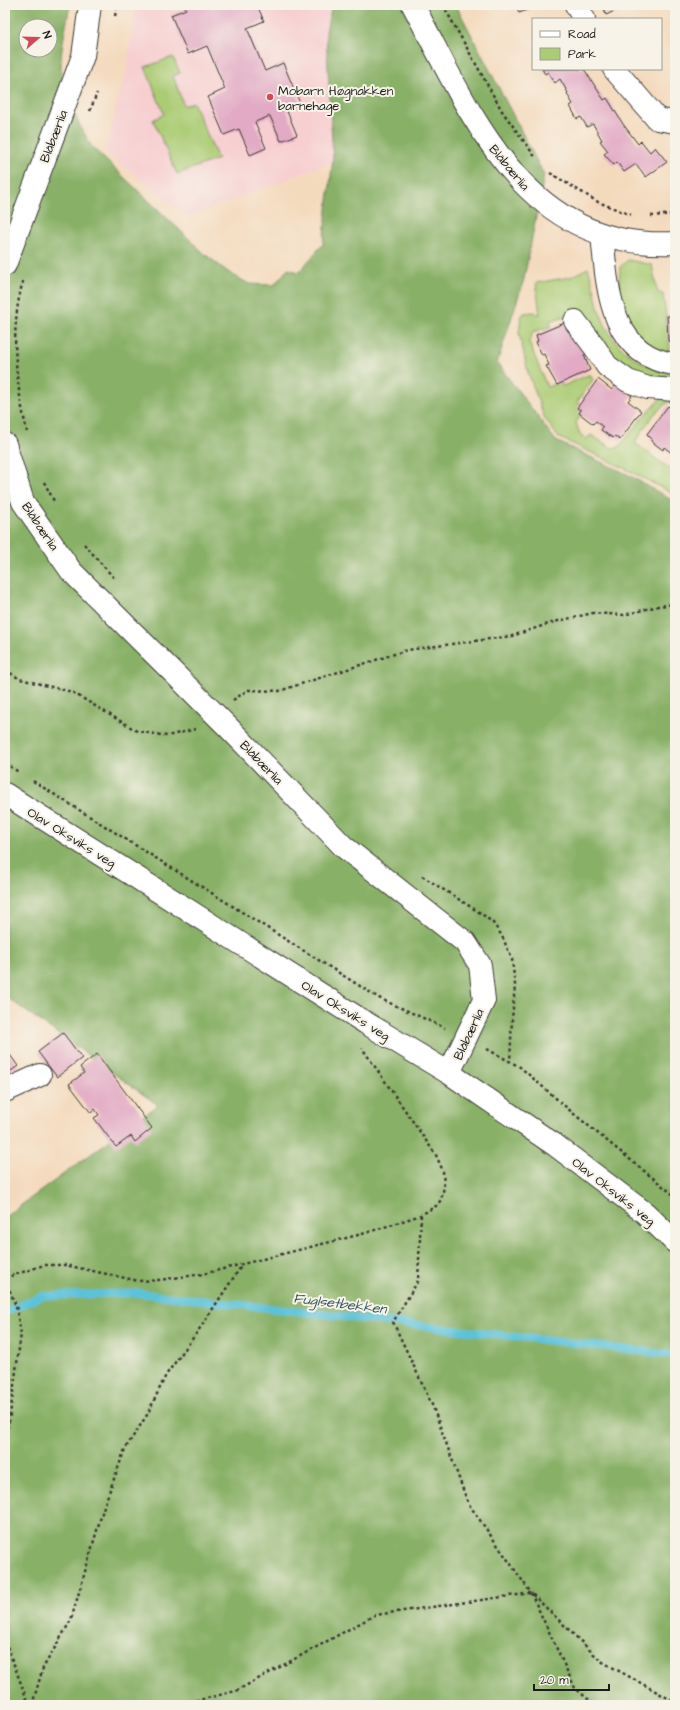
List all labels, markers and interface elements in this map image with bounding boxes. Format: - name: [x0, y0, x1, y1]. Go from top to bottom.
- north arrow: [18, 18, 58, 58]
- legend: [532, 18, 662, 70]
- text: Road: [568, 26, 596, 43]
- text: N: [39, 29, 55, 41]
- text: Park: [568, 46, 596, 63]
- place label: Mobarn Høgnakken barnehage: [278, 82, 394, 116]
- marker: Mobarn Høgnakken barnehage: [265, 92, 275, 102]
- street label: Blåbærlia: [36, 107, 72, 165]
- street label: Blåbærlia: [485, 141, 534, 195]
- street label: Blåbærlia: [17, 499, 63, 555]
- street label: Blåbærlia: [236, 737, 287, 789]
- street label: Olav Oksviks veg: [23, 803, 120, 873]
- street label: Olav Oksviks veg: [297, 976, 394, 1046]
- street label: Blåbærlia: [449, 1005, 489, 1063]
- street label: Olav Oksviks veg: [567, 1153, 659, 1231]
- water label: Fuglsetbekken: [292, 1288, 389, 1320]
- scale bar: [534, 1666, 609, 1692]
- text: 20 m: [540, 1672, 569, 1689]

